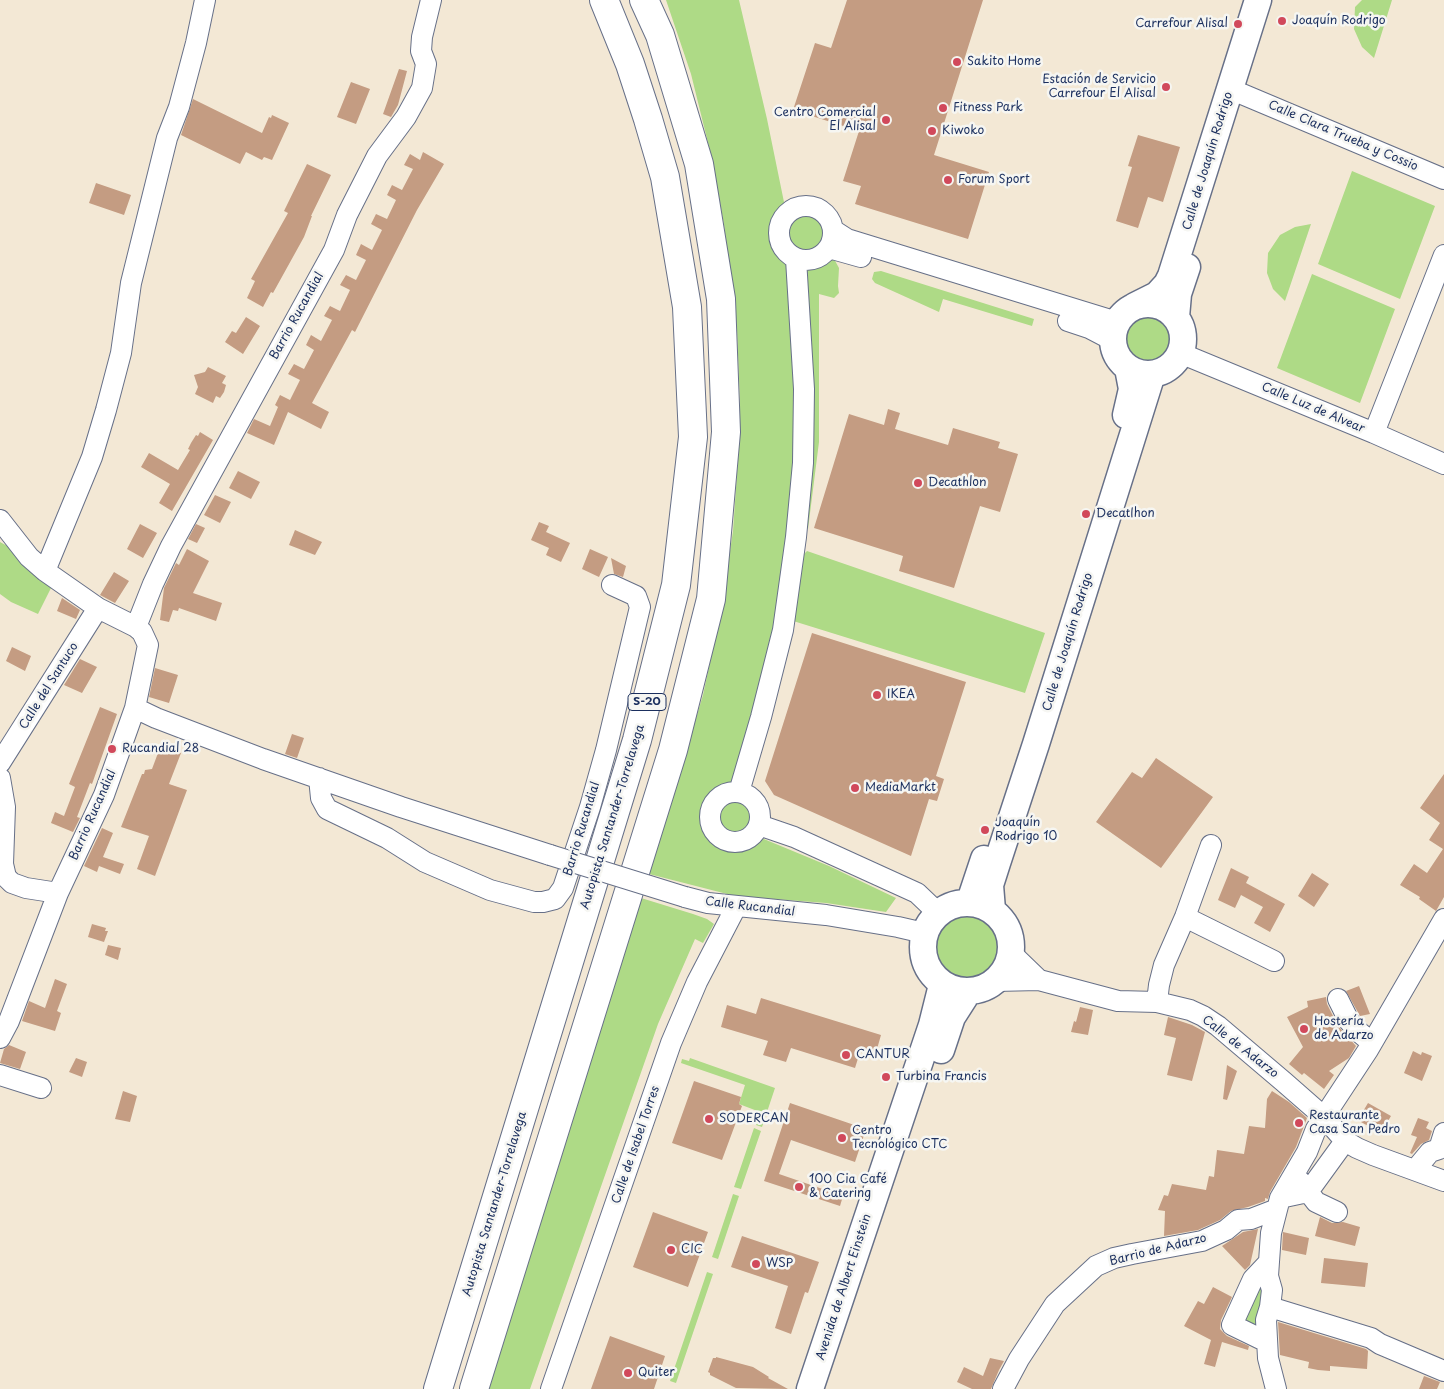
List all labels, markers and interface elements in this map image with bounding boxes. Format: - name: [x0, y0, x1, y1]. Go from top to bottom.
- place label: Joaquín Rodrigo: [1292, 14, 1386, 28]
- marker: Joaquín Rodrigo: [1276, 15, 1288, 27]
- place label: Carrefour Alisal: [1135, 17, 1228, 31]
- marker: Carrefour Alisal: [1232, 18, 1244, 30]
- place label: Sakito Home: [967, 55, 1041, 69]
- marker: Sakito Home: [951, 56, 963, 68]
- place label: Estación de Servicio Carrefour El Alisal: [1042, 73, 1156, 101]
- marker: Estación de Servicio Carrefour El Alisal: [1160, 81, 1172, 93]
- street label: Calle de Joaquín Rodrigo: [1180, 90, 1236, 232]
- street label: Calle Clara Trueba y Cossio: [1266, 98, 1420, 174]
- place label: Fitness Park: [953, 101, 1023, 115]
- marker: Fitness Park: [937, 102, 949, 114]
- place label: Centro Comercial El Alisal: [774, 106, 876, 134]
- marker: Centro Comercial El Alisal: [880, 114, 892, 126]
- place label: Kiwoko: [942, 124, 984, 138]
- marker: Kiwoko: [926, 125, 938, 137]
- place label: Forum Sport: [958, 173, 1030, 187]
- marker: Forum Sport: [942, 174, 954, 186]
- street label: Barrio Rucandial: [267, 270, 327, 362]
- street label: Calle Luz de Alvear: [1259, 380, 1367, 436]
- place label: Decathlon: [928, 476, 986, 490]
- marker: Decathlon: [912, 477, 924, 489]
- place label: Decatlhon: [1096, 507, 1155, 521]
- marker: Decatlhon: [1080, 508, 1092, 520]
- street label: Calle de Joaquín Rodrigo: [1040, 571, 1096, 713]
- street label: Calle del Santuco: [17, 640, 81, 732]
- place label: IKEA: [887, 688, 915, 702]
- marker: IKEA: [871, 689, 883, 701]
- road number: S-20: [628, 694, 666, 710]
- street label: Autopista Santander-Torrelavega: [578, 723, 648, 911]
- place label: Rucandial 28: [122, 742, 199, 756]
- marker: Rucandial 28: [106, 743, 118, 755]
- street label: Barrio Rucandial: [67, 767, 119, 863]
- street label: Barrio Rucandial: [561, 780, 603, 878]
- place label: MediaMarkt: [865, 781, 936, 795]
- marker: MediaMarkt: [849, 782, 861, 794]
- place label: Joaquín Rodrigo 10: [995, 816, 1057, 844]
- marker: Joaquín Rodrigo 10: [979, 824, 991, 836]
- street label: Calle Rucandial: [704, 894, 796, 920]
- street label: Calle de Adarzo: [1199, 1013, 1281, 1081]
- place label: Hostería de Adarzo: [1314, 1015, 1374, 1043]
- marker: Hostería de Adarzo: [1298, 1023, 1310, 1035]
- place label: CANTUR: [856, 1048, 910, 1062]
- marker: CANTUR: [840, 1049, 852, 1061]
- place label: Turbina Francis: [896, 1070, 986, 1084]
- marker: Turbina Francis: [880, 1071, 892, 1083]
- street label: Calle de Isabel Torres: [609, 1084, 663, 1206]
- place label: Restaurante Casa San Pedro: [1309, 1109, 1400, 1137]
- street label: Autopista Santander-Torrelavega: [460, 1110, 530, 1298]
- place label: SODERCAN: [719, 1112, 789, 1126]
- marker: SODERCAN: [703, 1113, 715, 1125]
- marker: Restaurante Casa San Pedro: [1293, 1117, 1305, 1129]
- place label: Centro Tecnológico CTC: [852, 1124, 947, 1152]
- marker: Centro Tecnológico CTC: [836, 1132, 848, 1144]
- place label: 100 Cia Café & Catering: [809, 1173, 887, 1201]
- marker: 100 Cia Café & Catering: [793, 1181, 805, 1193]
- street label: Avenida de Albert Einstein: [814, 1212, 874, 1362]
- street label: Barrio de Adarzo: [1108, 1231, 1208, 1269]
- place label: CIC: [681, 1243, 703, 1257]
- marker: CIC: [665, 1244, 677, 1256]
- place label: WSP: [766, 1257, 793, 1271]
- marker: WSP: [750, 1258, 762, 1270]
- place label: Quiter: [638, 1366, 675, 1380]
- marker: Quiter: [622, 1367, 634, 1379]

